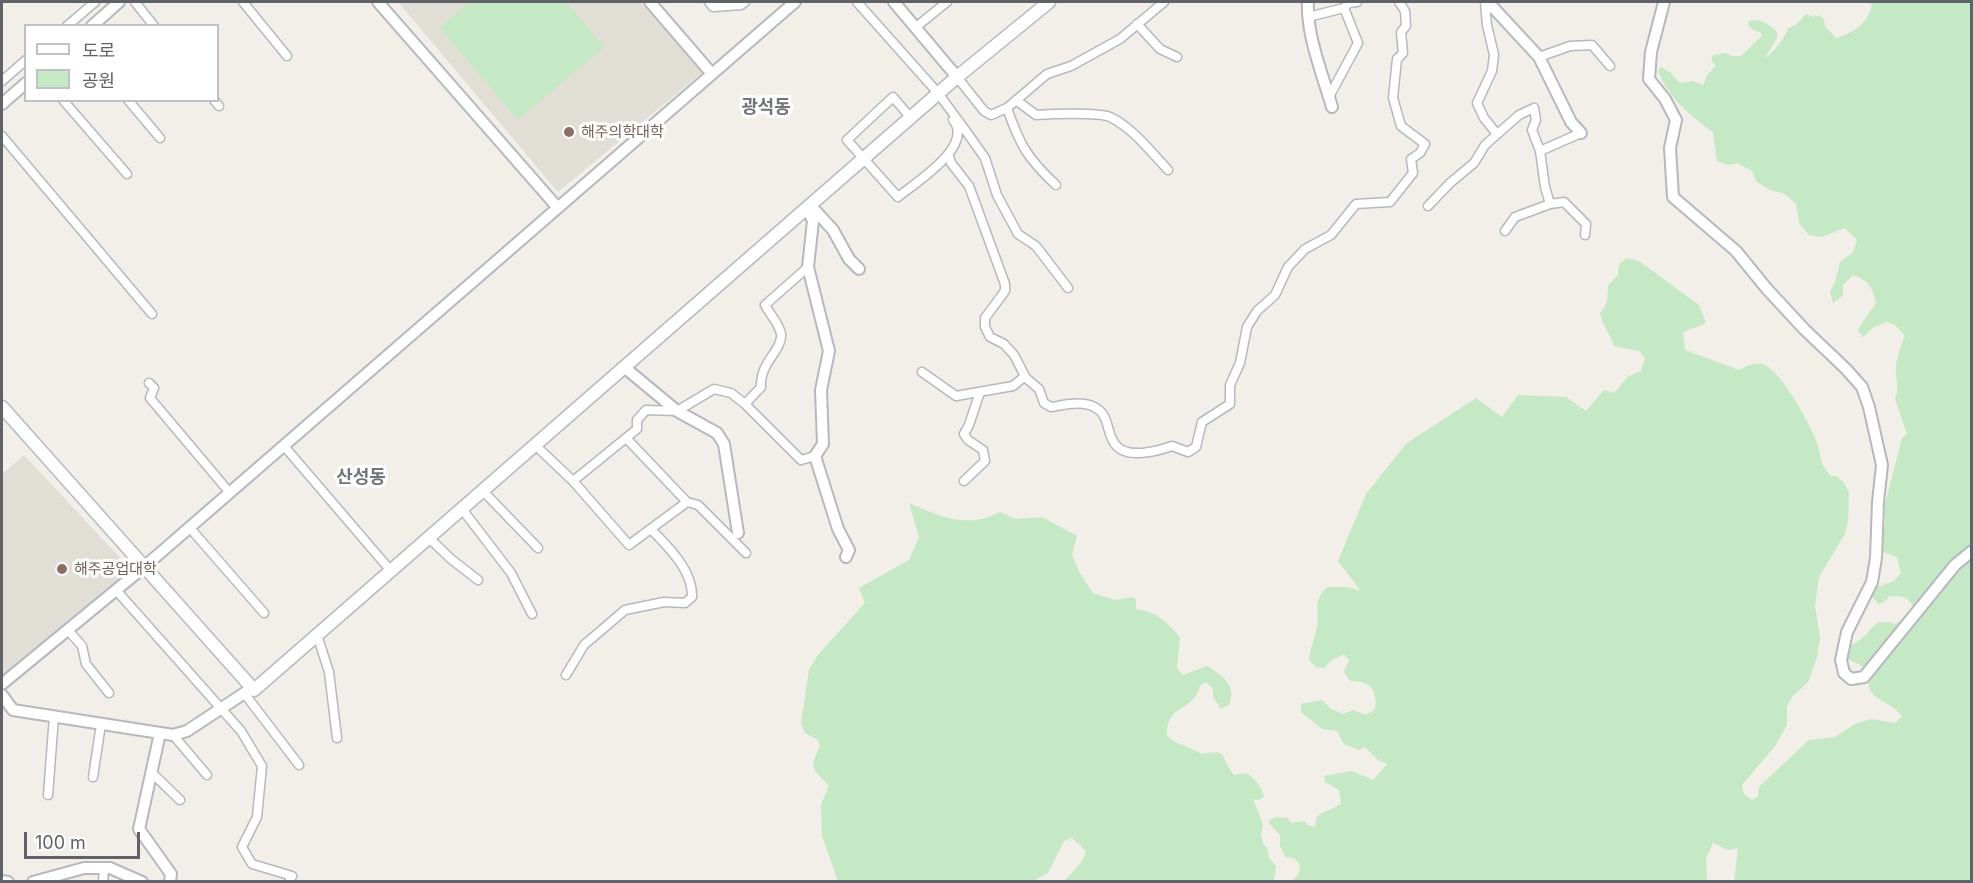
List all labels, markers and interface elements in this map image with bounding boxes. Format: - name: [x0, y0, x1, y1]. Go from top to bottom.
- legend: [24, 24, 219, 102]
- text: 도로: [82, 40, 115, 61]
- text: 공원: [82, 70, 115, 91]
- district label: 광석동: [741, 97, 791, 119]
- place label: 해주의학대학: [581, 123, 664, 141]
- marker: 해주의학대학: [562, 125, 576, 139]
- district label: 산성동: [336, 467, 386, 489]
- place label: 해주공업대학: [74, 560, 157, 578]
- marker: 해주공업대학: [55, 562, 69, 576]
- scale bar: [27, 820, 142, 858]
- text: 100 m: [35, 832, 86, 853]

